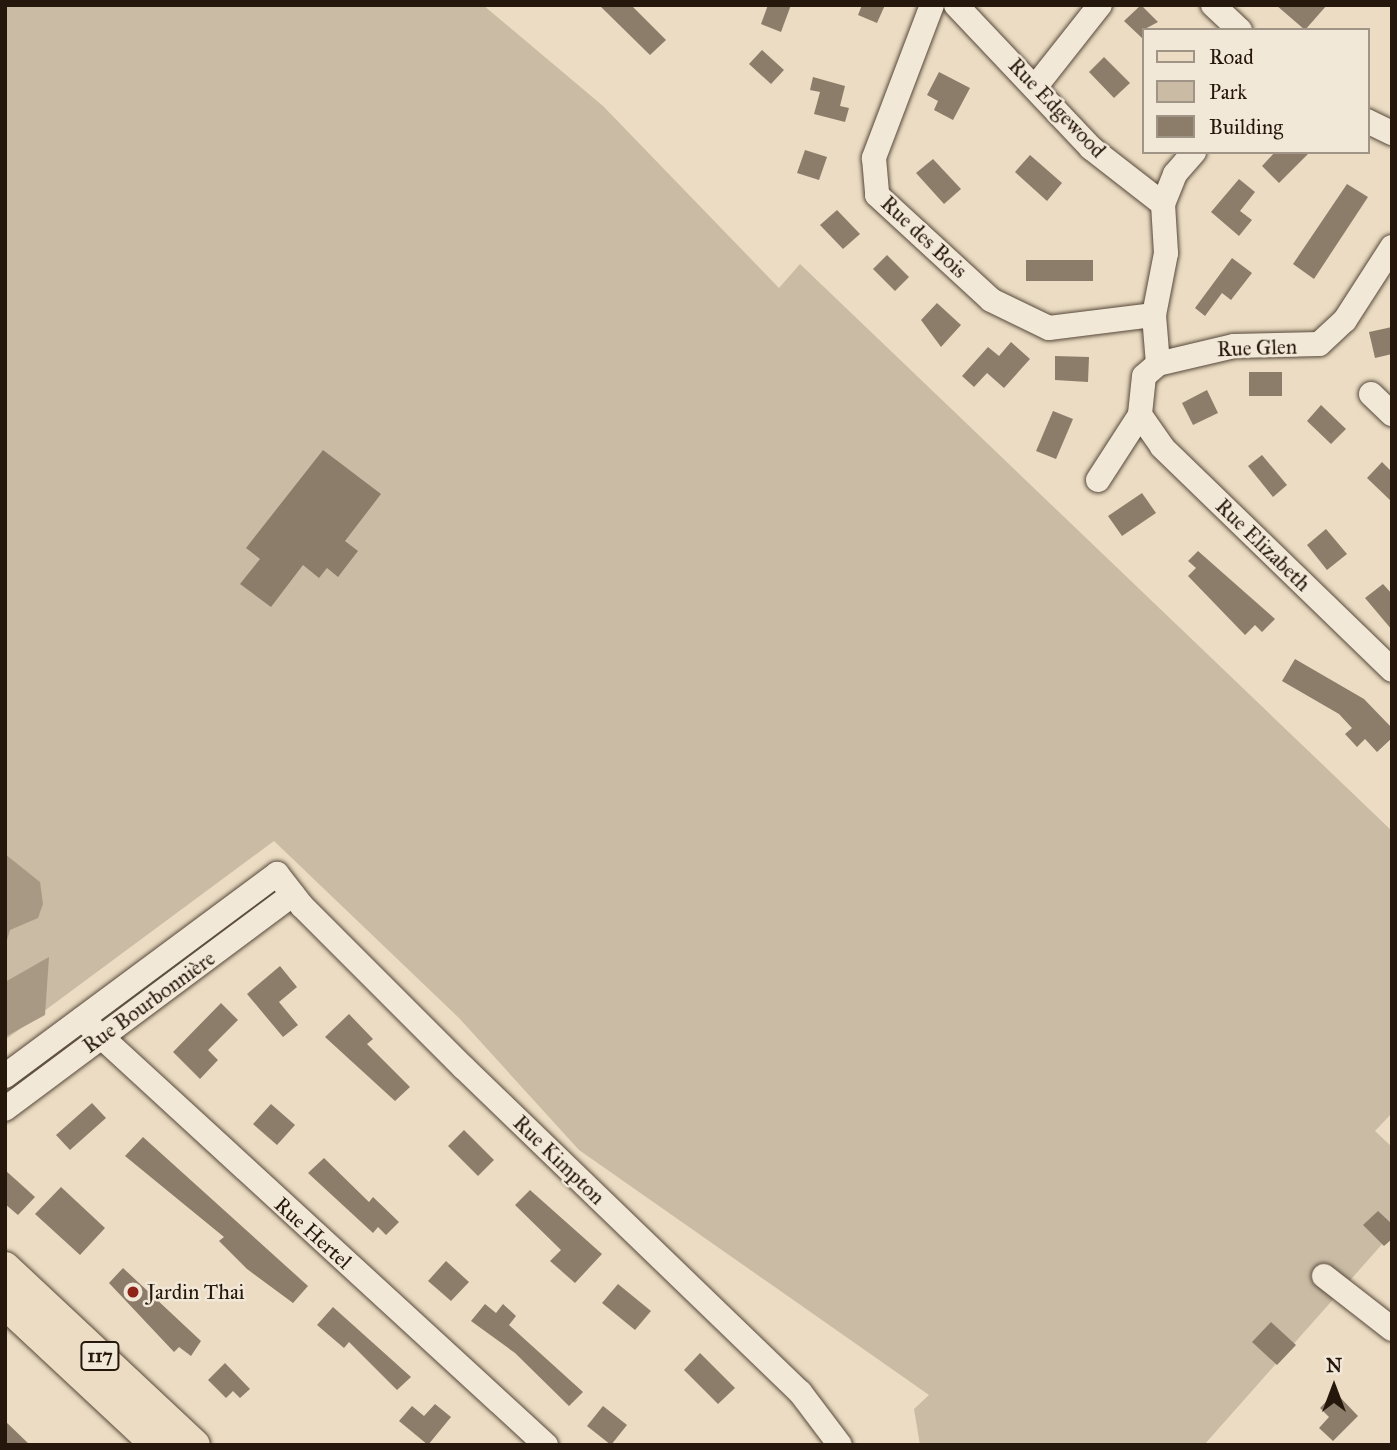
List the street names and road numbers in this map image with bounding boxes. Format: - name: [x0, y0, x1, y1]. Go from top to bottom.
- street label: Rue Edgewood: [1003, 53, 1111, 163]
- street label: Rue des Bois: [876, 191, 972, 283]
- street label: Rue Glen: [1217, 334, 1297, 362]
- street label: Rue Elizabeth: [1210, 494, 1316, 596]
- street label: Rue Bourbonnière: [78, 946, 220, 1058]
- street label: Rue Kimpton: [508, 1110, 610, 1210]
- street label: Rue Hertel: [269, 1192, 357, 1274]
- road number: 117: [79, 1340, 121, 1372]

